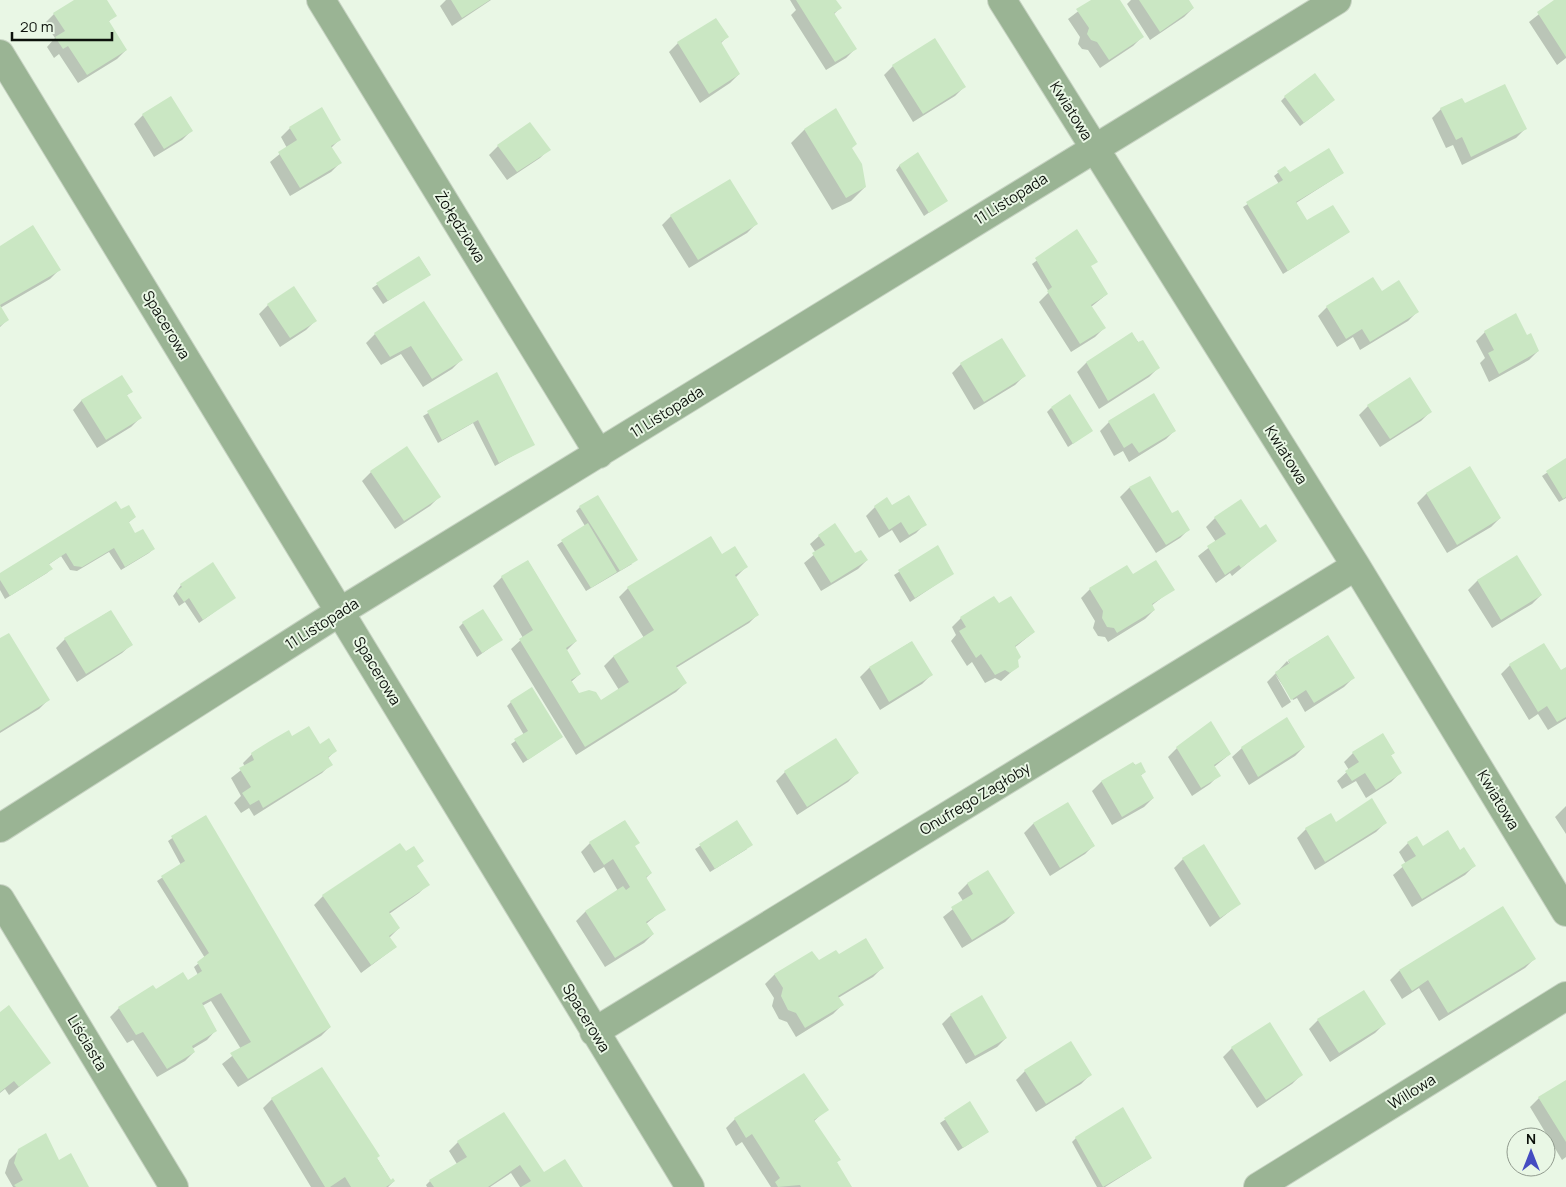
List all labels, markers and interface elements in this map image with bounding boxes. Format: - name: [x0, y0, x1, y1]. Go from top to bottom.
- scale bar: [12, 10, 112, 42]
- text: 20 m: [20, 16, 53, 37]
- street label: Kwiatowa: [1045, 77, 1098, 144]
- street label: 11 Listopada: [970, 168, 1051, 229]
- street label: Żołędziowa: [430, 187, 491, 266]
- street label: Spacerowa: [138, 287, 195, 363]
- street label: 11 Listopada: [626, 381, 707, 442]
- street label: Kwiatowa: [1260, 421, 1313, 488]
- street label: 11 Listopada: [281, 593, 362, 654]
- street label: Spacerowa: [349, 633, 406, 709]
- street label: Onufrego Zagłoby: [915, 757, 1034, 840]
- street label: Kwiatowa: [1472, 766, 1524, 833]
- street label: Spacerowa: [558, 980, 615, 1056]
- street label: Liściasta: [63, 1011, 112, 1074]
- street label: Willowa: [1384, 1069, 1439, 1114]
- north arrow: [1506, 1127, 1556, 1177]
- text: N: [1526, 1129, 1536, 1148]

